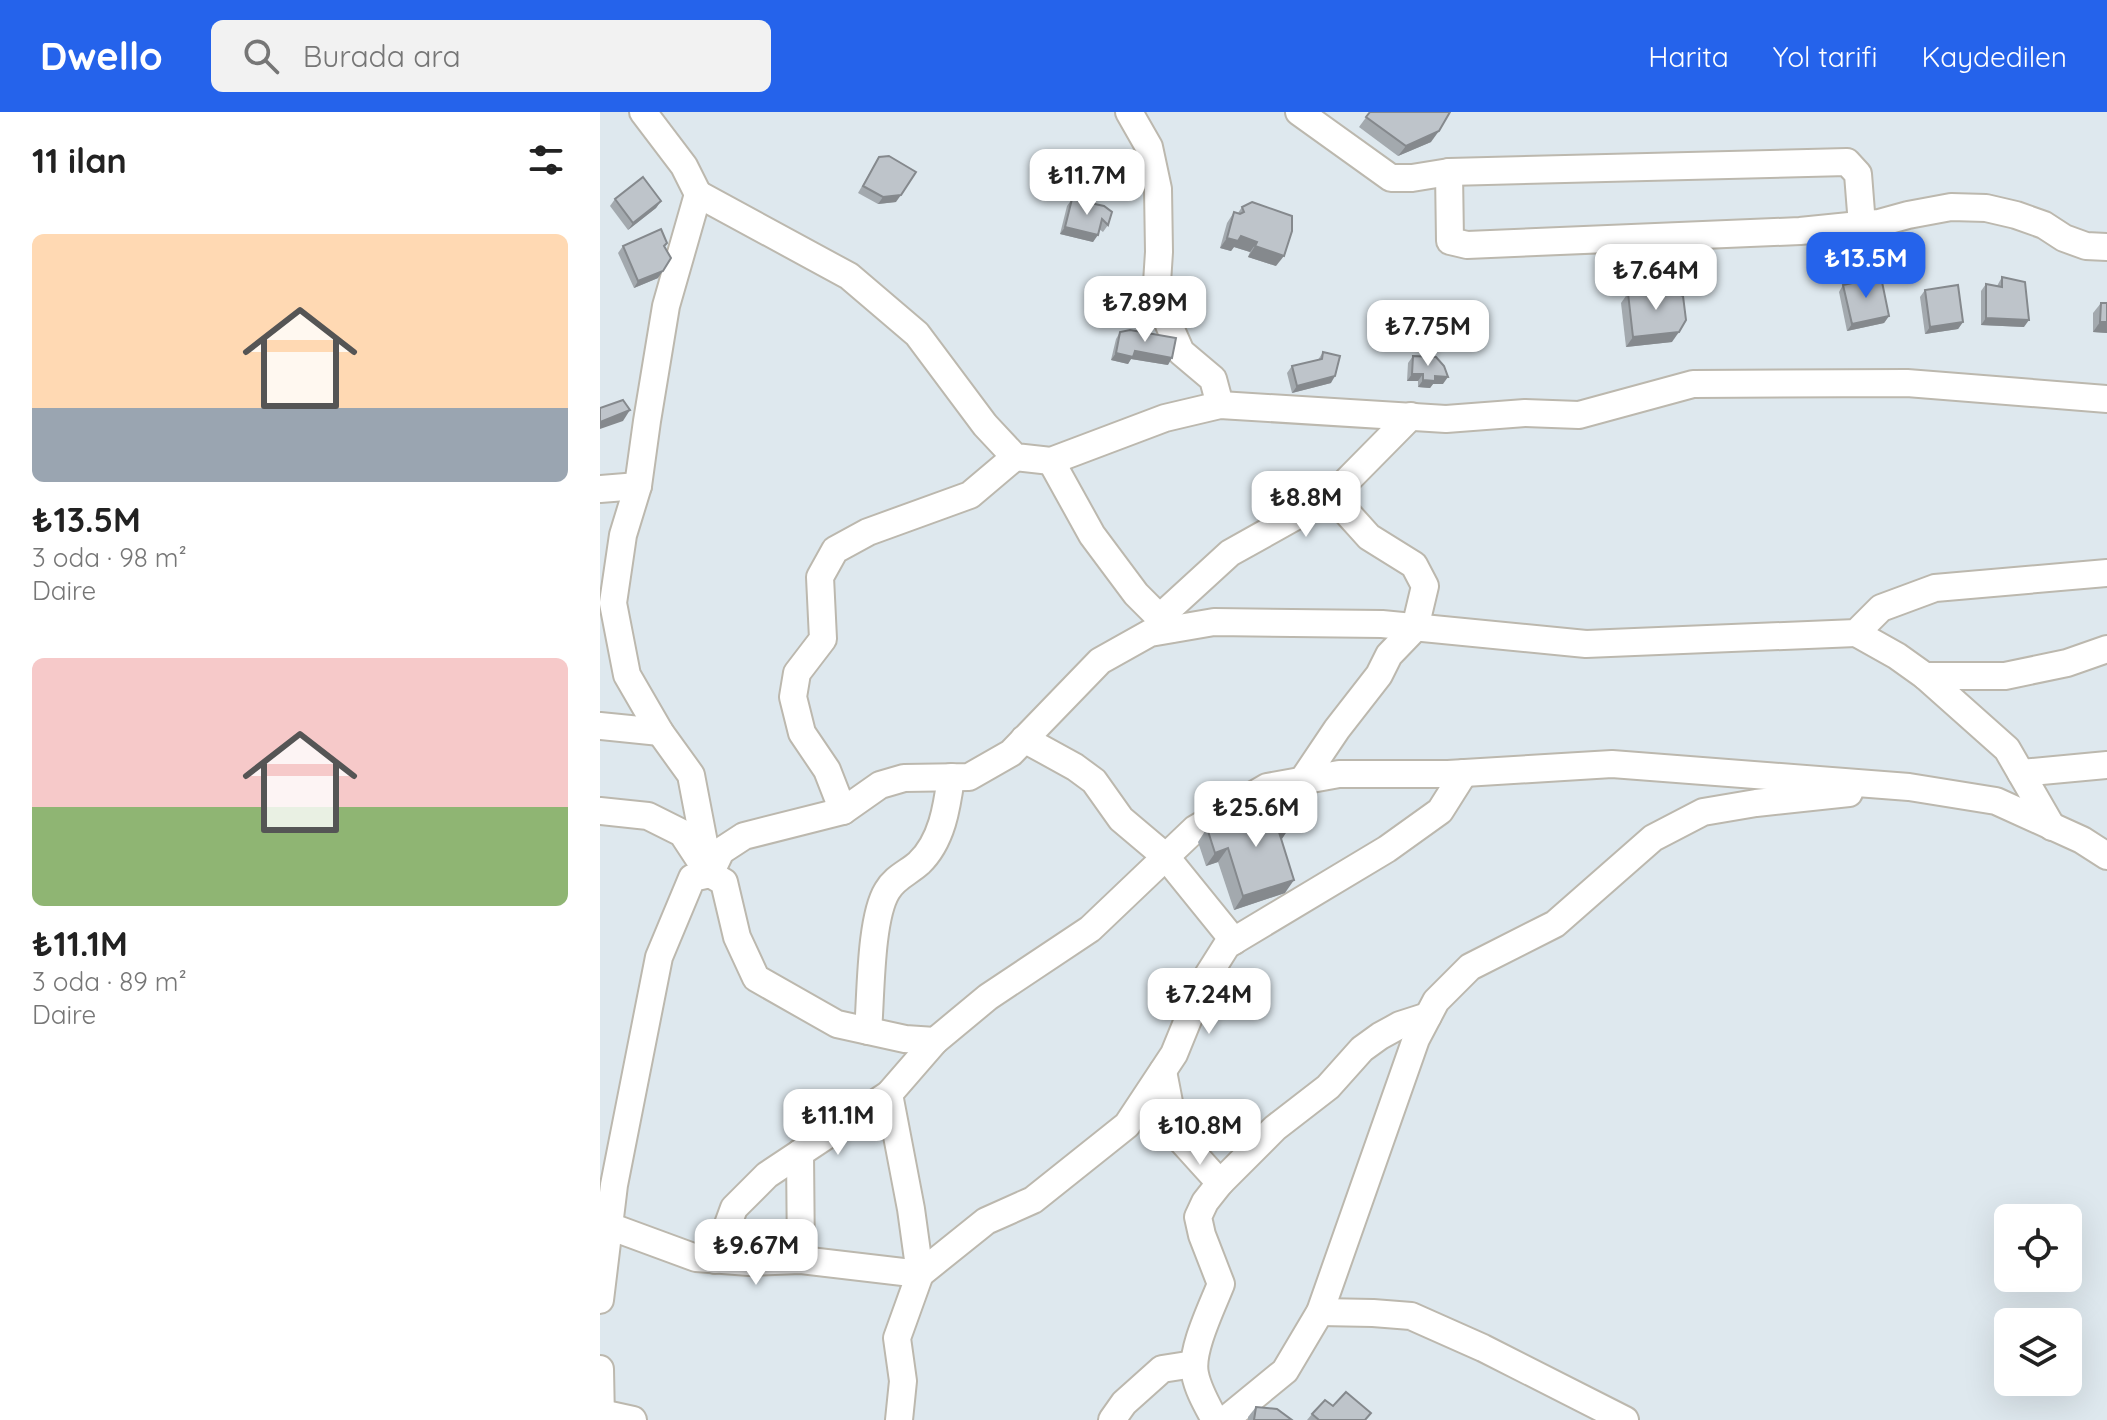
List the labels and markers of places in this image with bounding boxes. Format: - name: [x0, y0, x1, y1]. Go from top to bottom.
- pin: ₺11.7M: [1022, 149, 1152, 217]
- pin: ₺13.5M: [1801, 232, 1931, 300]
- pin: ₺7.64M: [1591, 244, 1721, 312]
- pin: ₺7.89M: [1080, 276, 1210, 344]
- pin: ₺7.75M: [1363, 300, 1493, 368]
- pin: ₺8.8M: [1250, 471, 1362, 539]
- pin: ₺25.6M: [1191, 781, 1321, 849]
- pin: ₺7.24M: [1144, 968, 1274, 1036]
- pin: ₺11.1M: [773, 1089, 903, 1157]
- pin: ₺10.8M: [1135, 1099, 1265, 1167]
- pin: ₺9.67M: [691, 1219, 821, 1287]

